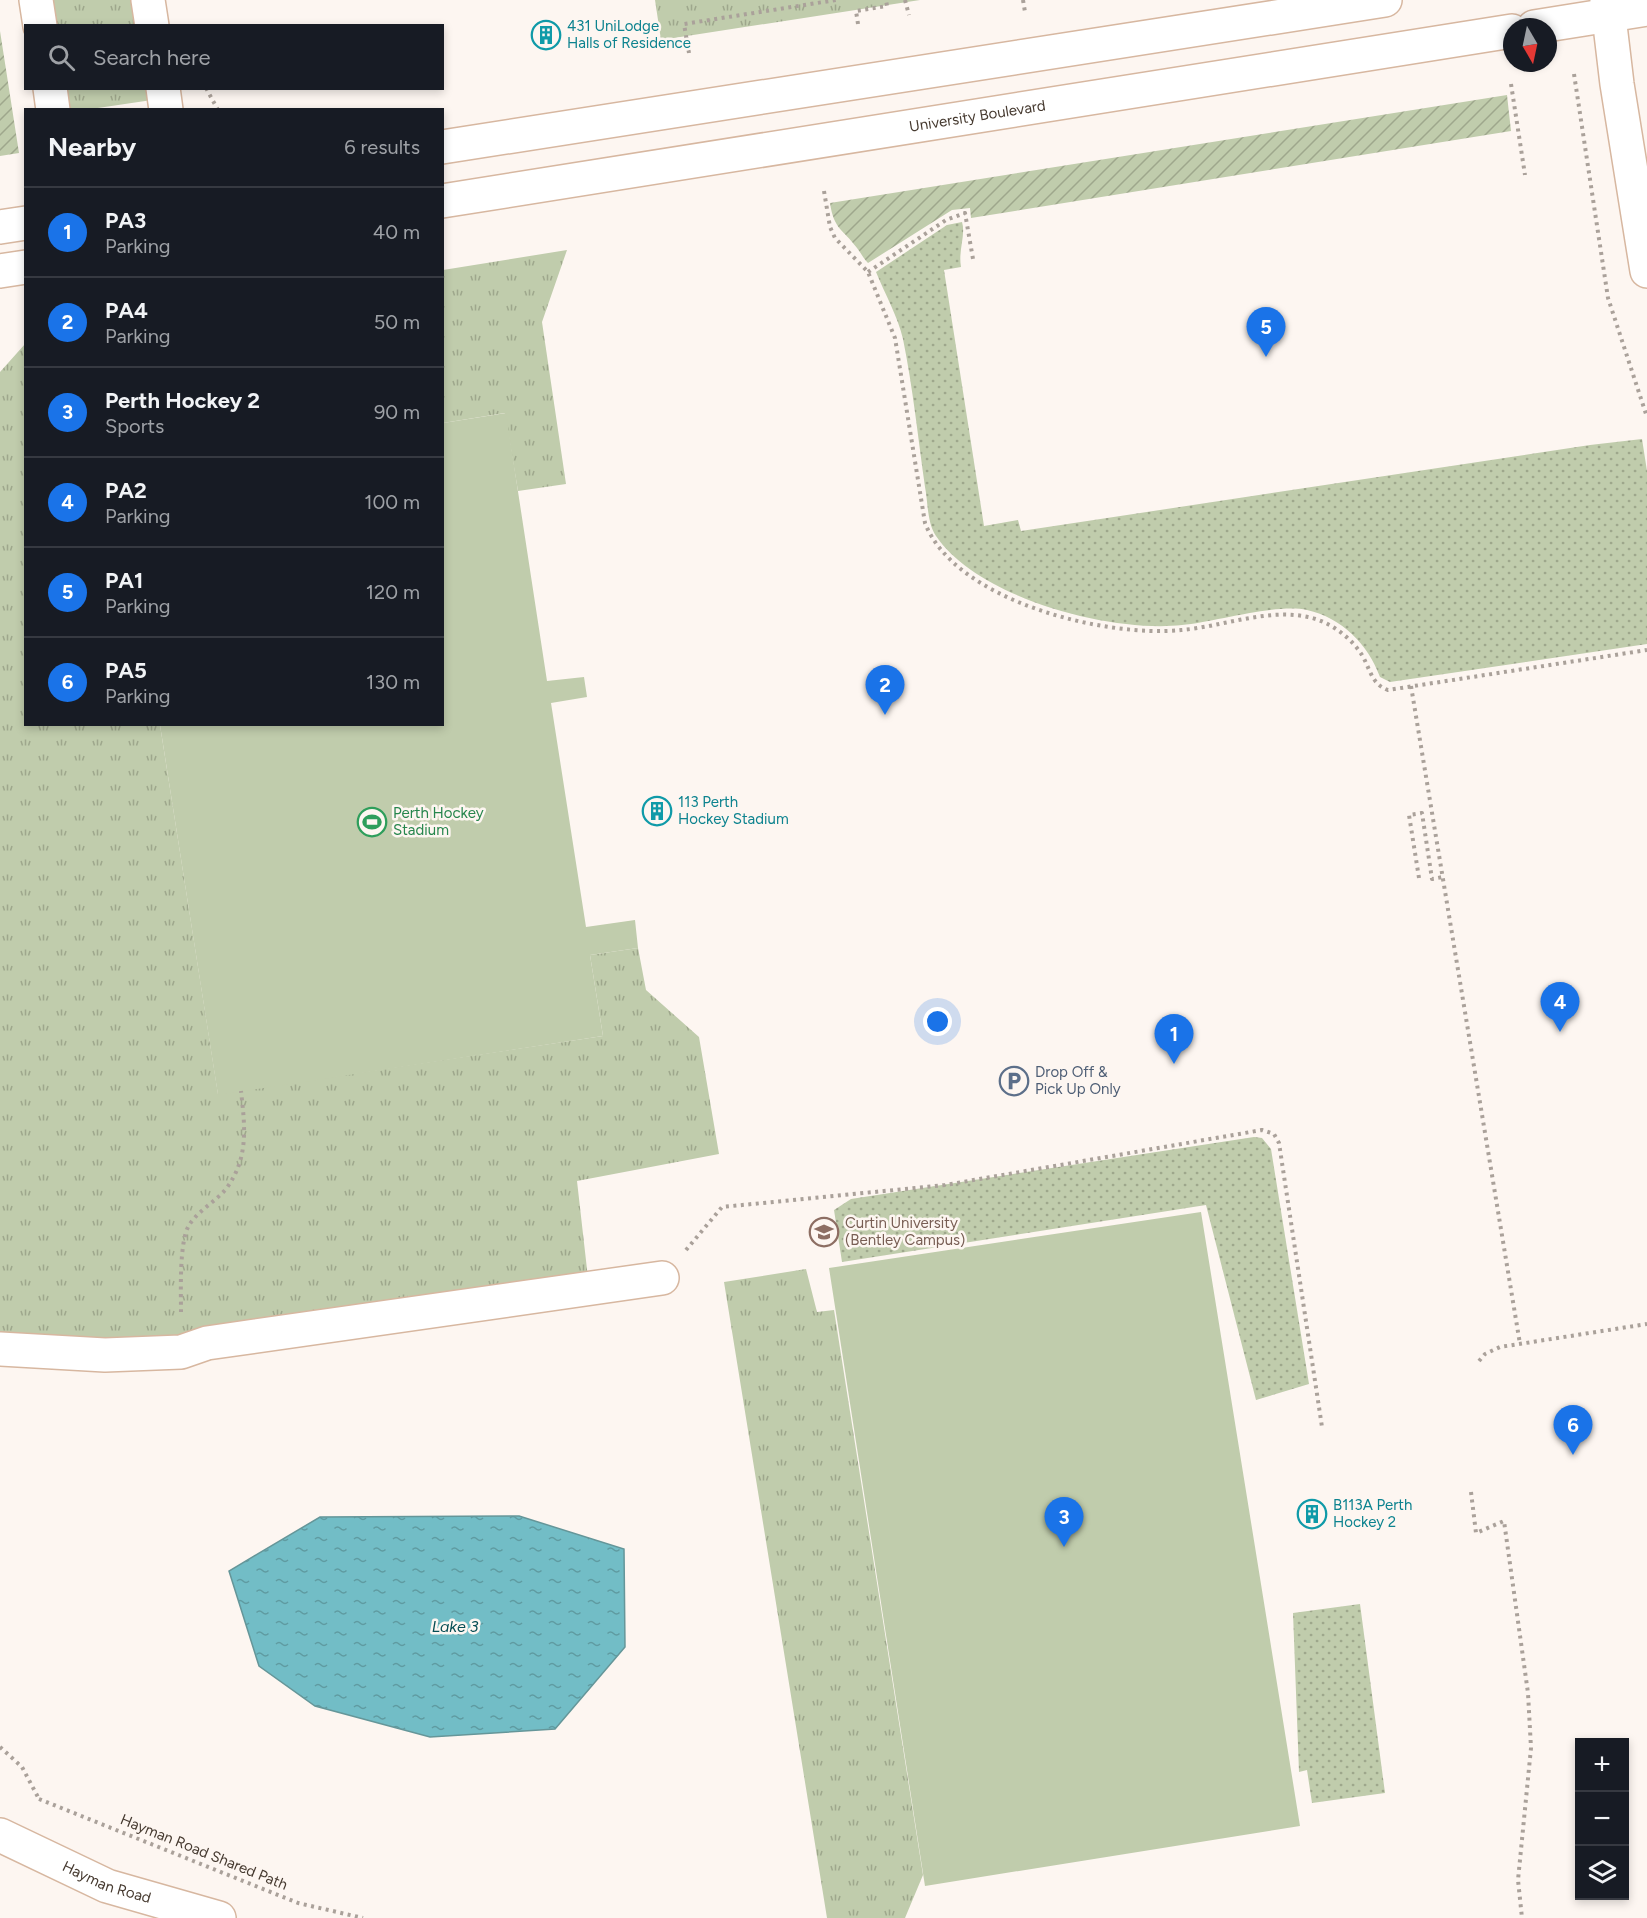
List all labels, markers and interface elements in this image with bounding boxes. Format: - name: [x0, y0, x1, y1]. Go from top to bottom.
- place label: 431 UniLodge Halls of Residence: [567, 17, 691, 52]
- north arrow: [1503, 18, 1557, 72]
- building icon: 431 UniLodge Halls of Residence: [530, 19, 562, 51]
- search box: [24, 24, 444, 90]
- icon: search: [45, 41, 78, 74]
- text: Search here: [93, 44, 211, 71]
- street label: University Boulevard: [908, 96, 1047, 136]
- text: Nearby: [48, 131, 136, 163]
- text: 6 results: [344, 135, 420, 159]
- text: PA3: [105, 207, 146, 234]
- text: 1: [63, 220, 72, 244]
- text: 40 m: [373, 220, 420, 244]
- text: Parking: [105, 234, 171, 258]
- text: PA4: [105, 297, 148, 324]
- pin: 5: [1246, 308, 1286, 357]
- text: 2: [62, 310, 73, 334]
- text: 50 m: [374, 310, 420, 334]
- text: Parking: [105, 324, 171, 348]
- text: Perth Hockey 2: [105, 387, 260, 414]
- text: 3: [62, 400, 73, 424]
- text: 90 m: [374, 400, 420, 424]
- text: Sports: [105, 414, 164, 438]
- text: PA2: [105, 477, 147, 504]
- text: 4: [61, 490, 74, 514]
- text: 100 m: [364, 490, 420, 514]
- text: Parking: [105, 504, 171, 528]
- text: PA1: [105, 567, 143, 594]
- text: 5: [62, 580, 73, 604]
- text: 120 m: [366, 580, 420, 604]
- text: Parking: [105, 594, 171, 618]
- text: PA5: [105, 657, 147, 684]
- pin: 2: [866, 666, 904, 715]
- text: 6: [62, 670, 73, 694]
- text: 130 m: [366, 670, 420, 694]
- text: Parking: [105, 684, 171, 708]
- place label: 113 Perth Hockey Stadium: [678, 793, 789, 828]
- building icon: 113 Perth Hockey Stadium: [641, 795, 673, 827]
- place label: Perth Hockey Stadium: [393, 804, 484, 839]
- sports icon: Perth Hockey Stadium: [356, 806, 388, 838]
- pin: 4: [1540, 982, 1580, 1032]
- your location: [923, 1007, 952, 1036]
- pin: 1: [1154, 1014, 1194, 1064]
- place label: Drop Off & Pick Up Only: [1035, 1063, 1121, 1098]
- parking icon: Drop Off & Pick Up Only: [998, 1065, 1030, 1097]
- place label: Curtin University (Bentley Campus): [845, 1214, 965, 1249]
- school or university icon: Curtin University (Bentley Campus): [808, 1216, 840, 1248]
- pin: 6: [1554, 1406, 1592, 1455]
- place label: B113A Perth Hockey 2: [1333, 1496, 1412, 1531]
- pin: 3: [1044, 1498, 1084, 1547]
- building icon: B113A Perth Hockey 2: [1296, 1498, 1328, 1530]
- water label: Lake 3: [432, 1617, 479, 1636]
- map controls: [1575, 1738, 1629, 1900]
- button: +: [1575, 1738, 1629, 1792]
- button: −: [1575, 1792, 1629, 1846]
- street label: Hayman Road Shared Path: [118, 1810, 290, 1894]
- button: layers: [1575, 1846, 1629, 1900]
- street label: Hayman Road: [59, 1857, 153, 1907]

